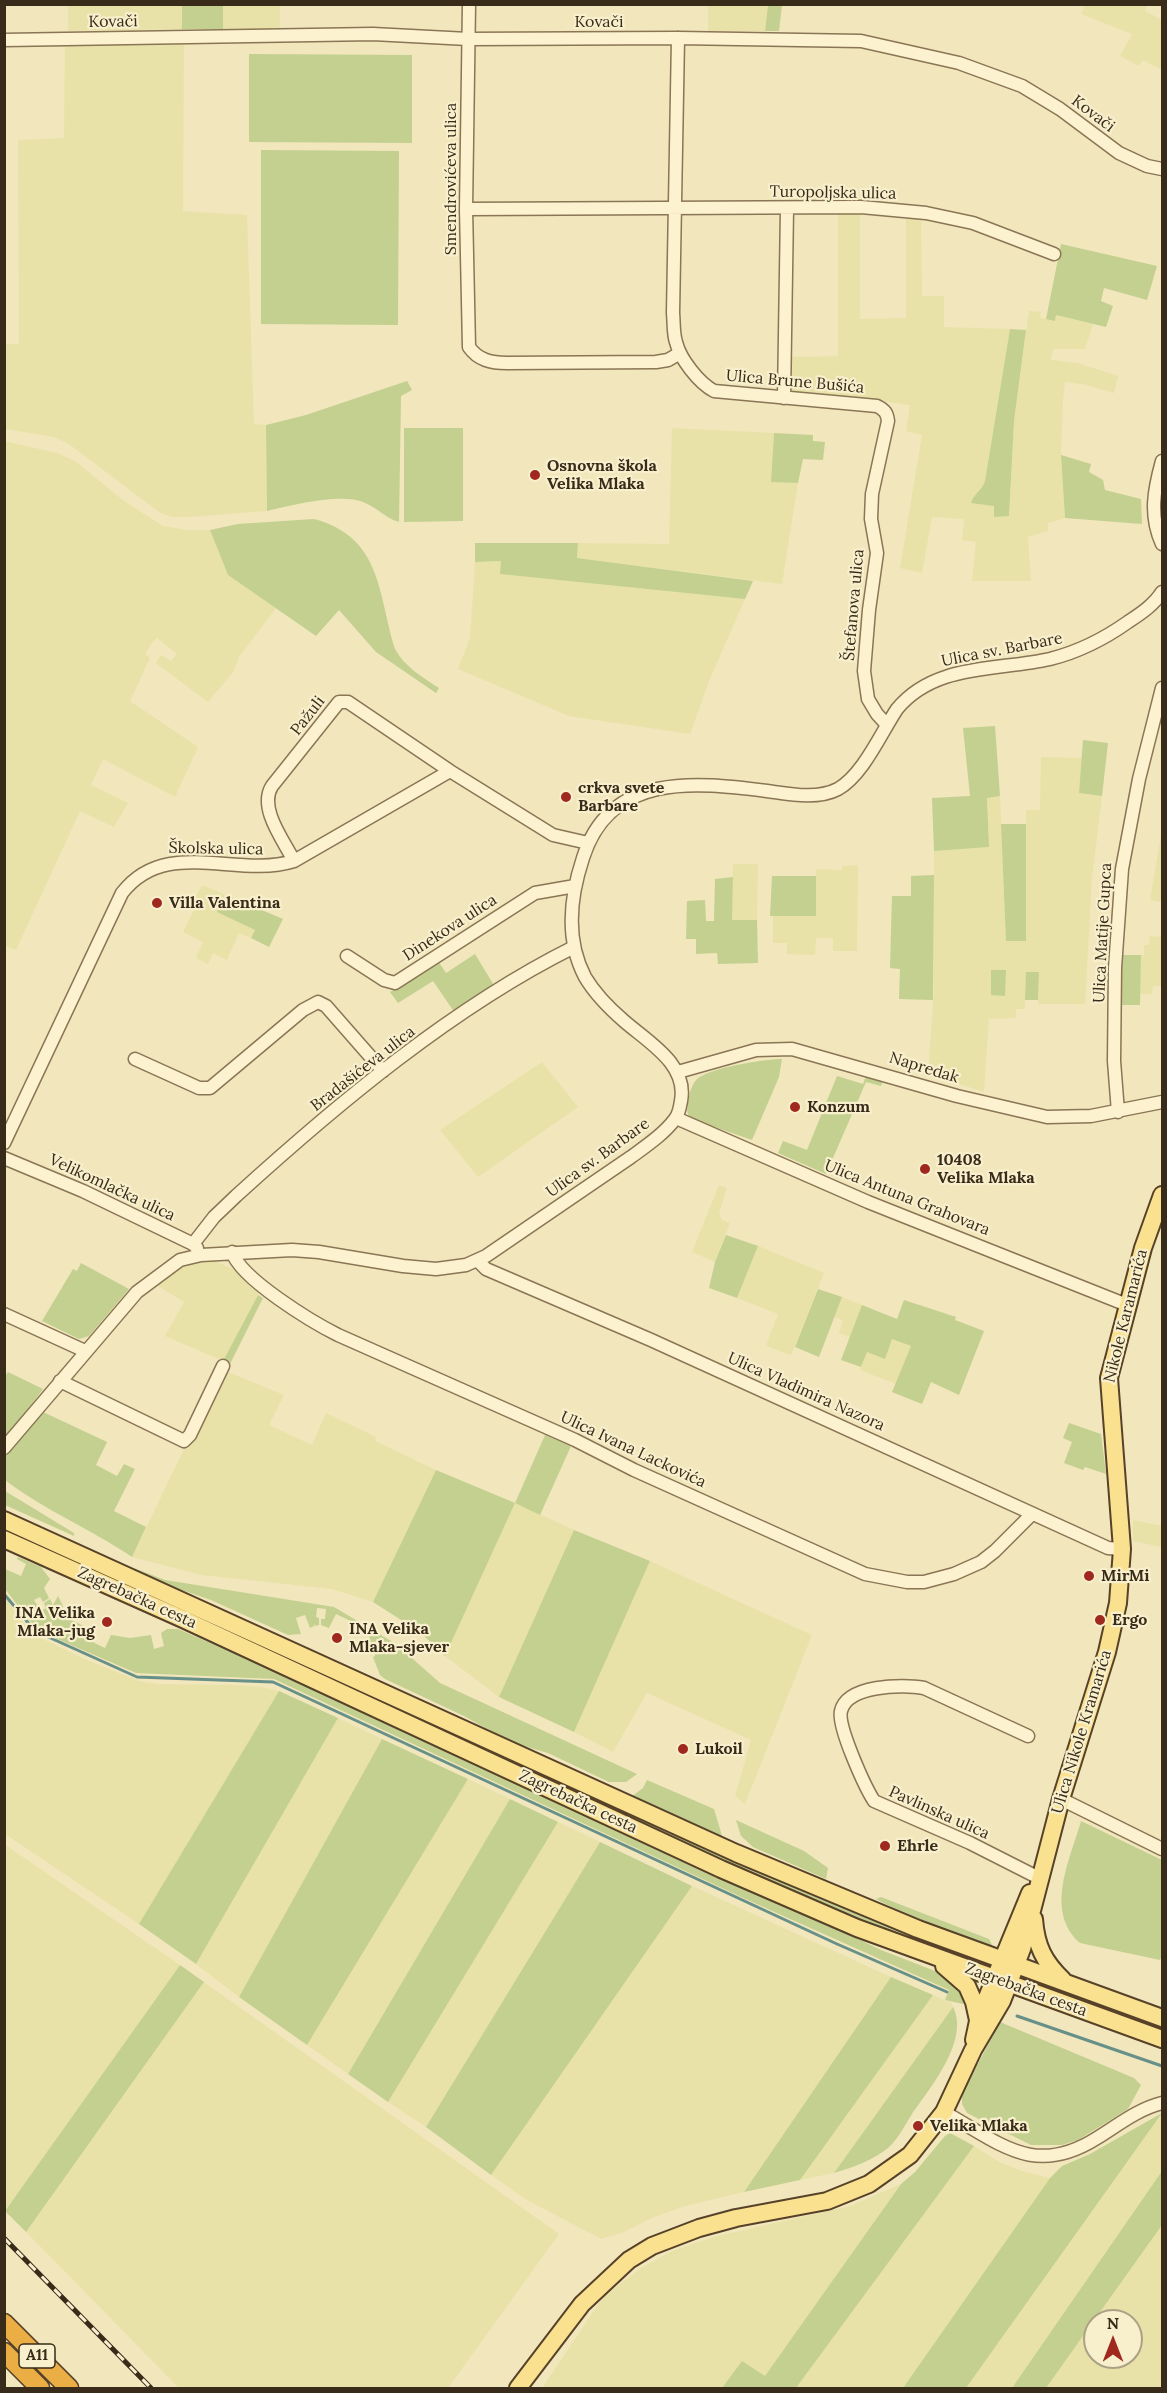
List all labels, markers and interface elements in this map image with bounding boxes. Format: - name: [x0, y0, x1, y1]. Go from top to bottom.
- street label: Kovači: [88, 12, 138, 32]
- street label: Kovači: [574, 12, 624, 32]
- street label: Kovači: [1068, 92, 1118, 136]
- street label: Smendrovićeva ulica: [441, 103, 461, 255]
- street label: Turopoljska ulica: [769, 182, 897, 204]
- street label: Ulica Brune Bušića: [725, 366, 865, 398]
- place label: Osnovna škola Velika Mlaka: [547, 456, 657, 494]
- marker: Osnovna škola Velika Mlaka: [528, 468, 542, 482]
- street label: Štefanova ulica: [840, 548, 868, 662]
- street label: Ulica sv. Barbare: [940, 629, 1064, 671]
- street label: Pažuli: [287, 693, 329, 739]
- place label: crkva svete Barbare: [578, 778, 664, 816]
- marker: crkva svete Barbare: [559, 790, 573, 804]
- street label: Školska ulica: [168, 839, 264, 859]
- street label: Ulica Matije Gupca: [1090, 862, 1116, 1004]
- street label: Dinekova ulica: [399, 891, 501, 965]
- place label: Villa Valentina: [169, 893, 280, 913]
- marker: Villa Valentina: [150, 896, 164, 910]
- street label: Bradašićeva ulica: [307, 1022, 419, 1116]
- street label: Napredak: [887, 1048, 961, 1088]
- place label: Konzum: [807, 1097, 870, 1117]
- marker: Konzum: [788, 1100, 802, 1114]
- street label: Ulica sv. Barbare: [543, 1114, 653, 1202]
- street label: Velikomlačka ulica: [46, 1150, 178, 1226]
- place label: 10408 Velika Mlaka: [937, 1150, 1035, 1188]
- street label: Ulica Antuna Grahovara: [821, 1156, 993, 1240]
- marker: 10408 Velika Mlaka: [918, 1162, 932, 1176]
- street label: Nikole Karamarića: [1100, 1247, 1152, 1385]
- street label: Ulica Vladimira Nazora: [724, 1349, 888, 1435]
- street label: Ulica Ivana Lackovića: [557, 1408, 709, 1492]
- street label: Zagrebačka cesta: [74, 1563, 200, 1633]
- place label: MirMi: [1101, 1566, 1149, 1586]
- marker: MirMi: [1082, 1569, 1096, 1583]
- place label: INA Velika Mlaka-jug: [15, 1603, 95, 1641]
- place label: Ergo: [1112, 1610, 1147, 1630]
- marker: Ergo: [1093, 1613, 1107, 1627]
- marker: INA Velika Mlaka-jug: [100, 1615, 114, 1629]
- place label: INA Velika Mlaka-sjever: [349, 1619, 449, 1657]
- marker: INA Velika Mlaka-sjever: [330, 1631, 344, 1645]
- street label: Ulica Nikole Kramarića: [1048, 1648, 1116, 1816]
- place label: Lukoil: [695, 1739, 743, 1759]
- marker: Lukoil: [676, 1742, 690, 1756]
- street label: Zagrebačka cesta: [516, 1766, 640, 1838]
- street label: Pavlinska ulica: [886, 1782, 992, 1844]
- place label: Ehrle: [897, 1836, 938, 1856]
- marker: Ehrle: [878, 1839, 892, 1853]
- street label: Zagrebačka cesta: [962, 1959, 1090, 2021]
- place label: Velika Mlaka: [930, 2116, 1028, 2136]
- marker: Velika Mlaka: [911, 2119, 925, 2133]
- north arrow: [1083, 2309, 1143, 2369]
- text: N: [1107, 2313, 1119, 2333]
- road number: A11: [19, 2344, 55, 2368]

